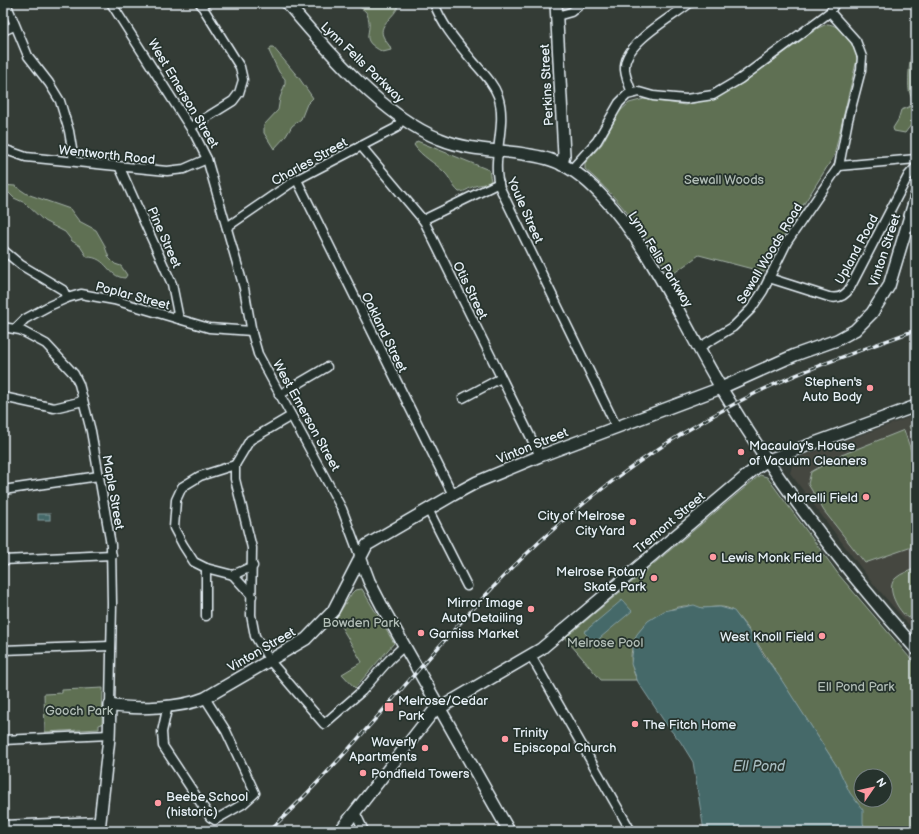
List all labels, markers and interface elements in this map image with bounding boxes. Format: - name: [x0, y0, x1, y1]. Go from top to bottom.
- street label: Lynn Fells Parkway: [317, 19, 407, 107]
- street label: West Emerson Street: [144, 36, 222, 151]
- street label: Perkins Street: [537, 43, 557, 126]
- street label: Charles Street: [269, 134, 350, 189]
- street label: Wentworth Road: [58, 142, 156, 168]
- park label: Sewall Woods: [684, 172, 765, 188]
- street label: Youle Street: [503, 174, 547, 246]
- street label: Sewall Woods Road: [733, 200, 806, 307]
- street label: Pine Street: [144, 204, 185, 270]
- street label: Lynn Fells Parkway: [624, 209, 696, 310]
- street label: Upland Road: [832, 212, 882, 287]
- street label: Vinton Street: [866, 212, 904, 289]
- street label: Otis Street: [449, 259, 491, 322]
- street label: Poplar Street: [94, 278, 172, 314]
- street label: Oakland Street: [358, 290, 410, 375]
- street label: West Emerson Street: [269, 357, 343, 474]
- place label: Stephen's Auto Body: [803, 374, 863, 405]
- marker: Stephen's Auto Body: [865, 383, 875, 393]
- street label: Vinton Street: [494, 424, 570, 468]
- place label: Macaulay's House of Vacuum Cleaners: [749, 438, 867, 469]
- marker: Macaulay's House of Vacuum Cleaners: [736, 447, 746, 457]
- street label: Maple Street: [99, 454, 127, 531]
- street label: Tremont Street: [631, 488, 708, 557]
- place label: Morelli Field: [786, 490, 858, 506]
- marker: Morelli Field: [861, 492, 871, 502]
- place label: City of Melrose City Yard: [538, 508, 625, 539]
- marker: City of Melrose City Yard: [628, 517, 638, 527]
- place label: Lewis Monk Field: [721, 550, 822, 566]
- marker: Lewis Monk Field: [708, 552, 718, 562]
- place label: Melrose Rotary Skate Park: [556, 564, 647, 595]
- marker: Melrose Rotary Skate Park: [649, 573, 659, 583]
- place label: Mirror Image Auto Detailing: [442, 595, 523, 626]
- marker: Mirror Image Auto Detailing: [526, 604, 536, 614]
- park label: Bowden Park: [323, 615, 400, 631]
- street label: Vinton Street: [225, 624, 298, 676]
- place label: Garniss Market: [429, 626, 519, 642]
- marker: Garniss Market: [416, 628, 426, 638]
- place label: West Knoll Field: [720, 629, 814, 645]
- marker: West Knoll Field: [817, 631, 827, 641]
- park label: Melrose Pool: [567, 635, 643, 651]
- park label: Ell Pond Park: [817, 679, 895, 695]
- place label: Melrose/Cedar Park: [398, 693, 488, 724]
- marker: Melrose/Cedar Park: [383, 701, 395, 713]
- park label: Gooch Park: [45, 703, 114, 719]
- place label: The Fitch Home: [643, 717, 737, 733]
- marker: The Fitch Home: [630, 719, 640, 729]
- place label: Trinity Episcopal Church: [513, 725, 616, 756]
- place label: Waverly Apartments: [349, 734, 418, 765]
- marker: Trinity Episcopal Church: [500, 734, 510, 744]
- marker: Waverly Apartments: [420, 743, 430, 753]
- water label: Ell Pond: [733, 758, 786, 775]
- place label: Pondfield Towers: [371, 766, 470, 782]
- marker: Pondfield Towers: [358, 768, 368, 778]
- north arrow: [853, 768, 893, 808]
- text: N: [873, 776, 889, 790]
- place label: Beebe School (historic): [166, 789, 248, 820]
- marker: Beebe School (historic): [153, 798, 163, 808]

